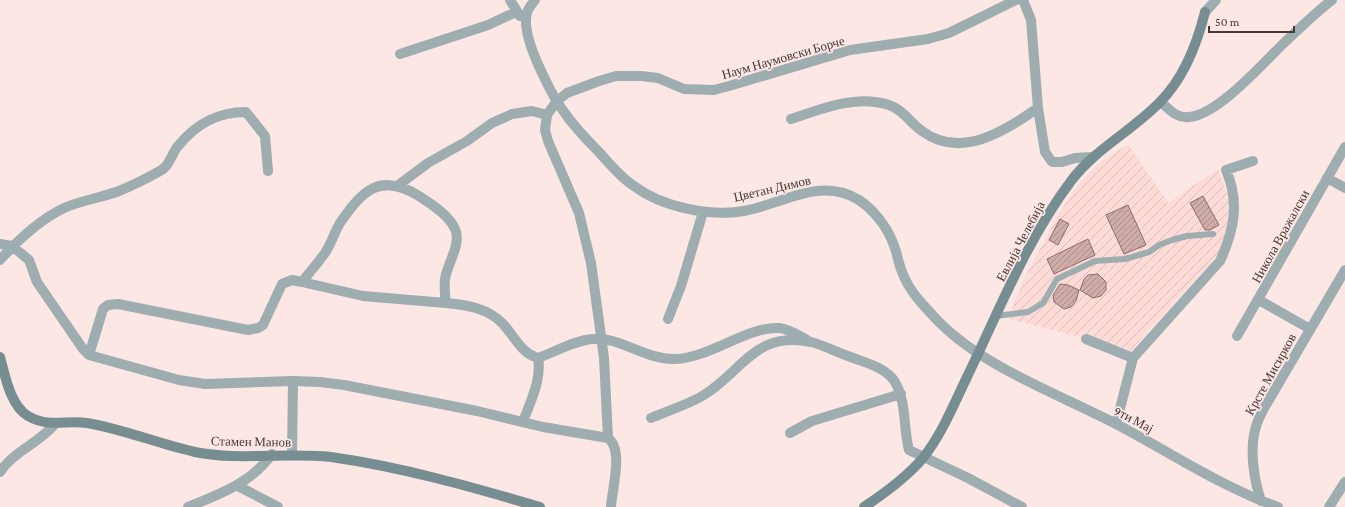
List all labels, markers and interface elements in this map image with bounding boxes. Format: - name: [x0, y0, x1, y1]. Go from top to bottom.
- scale bar: [1209, 8, 1294, 34]
- text: 50 m: [1215, 15, 1240, 29]
- street label: Наум Наумовски Борче: [720, 33, 846, 82]
- street label: Цветан Димов: [732, 172, 812, 205]
- street label: Никола Вражалски: [1249, 187, 1312, 286]
- street label: Евлија Челебија: [993, 198, 1048, 284]
- street label: Крсте Мисирков: [1242, 331, 1299, 418]
- street label: 9ти Мај: [1111, 403, 1156, 436]
- street label: Стамен Манов: [211, 433, 291, 450]

